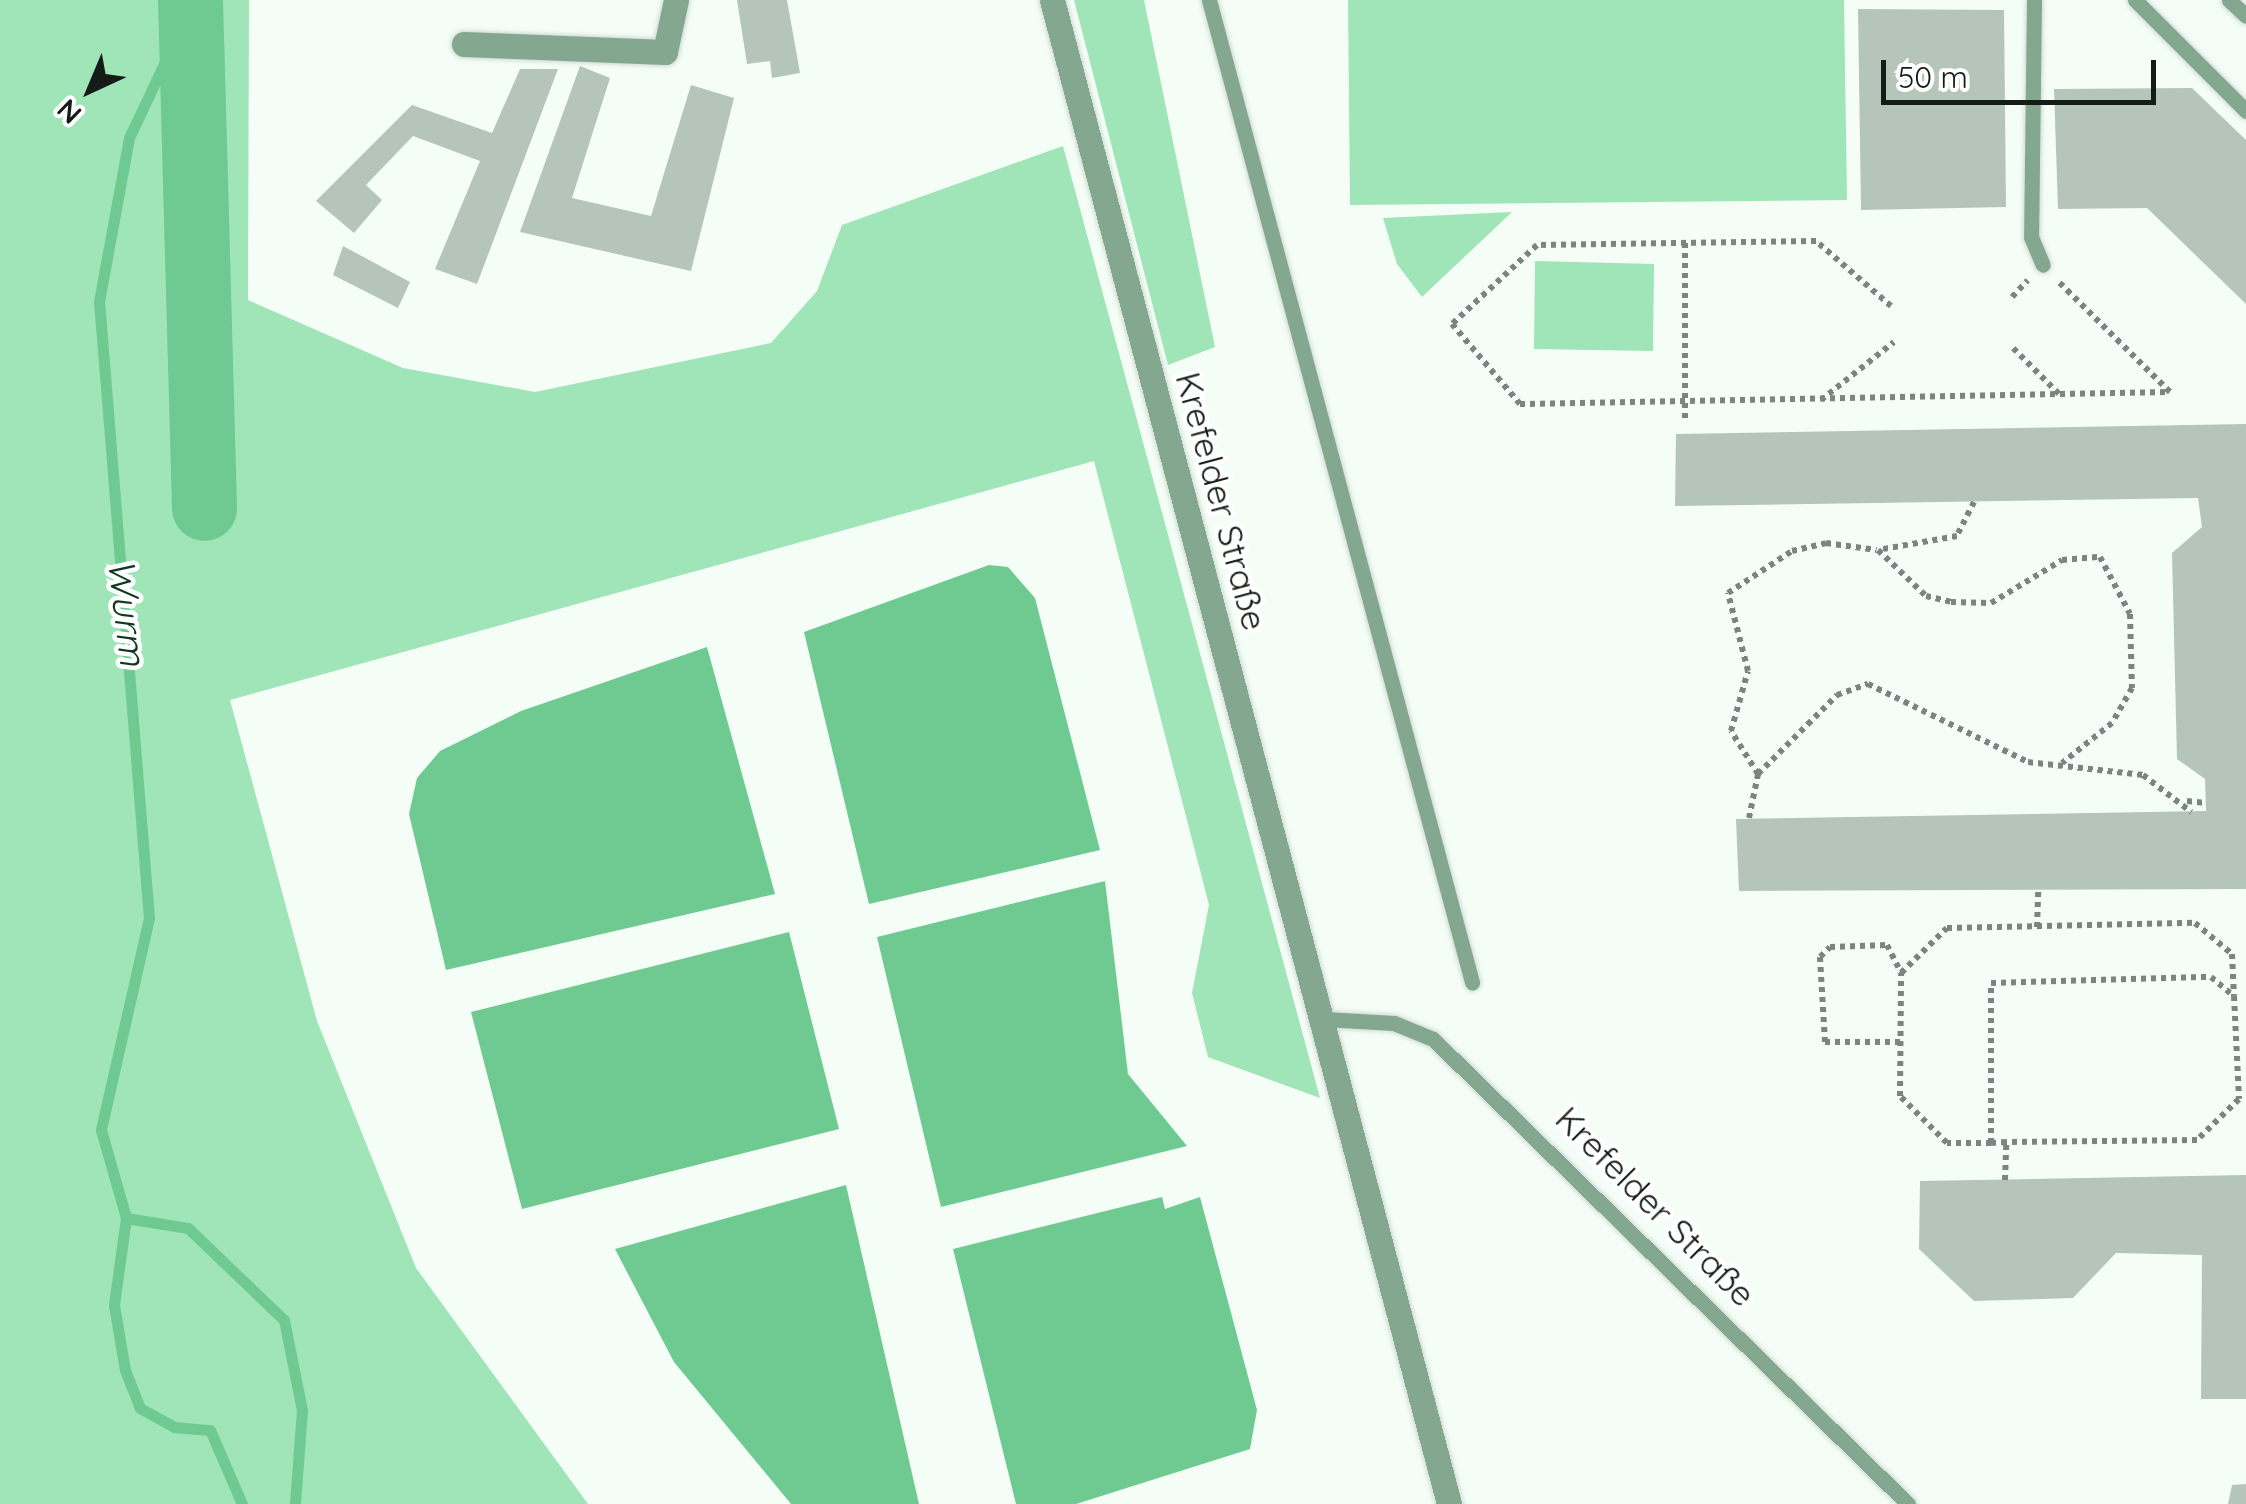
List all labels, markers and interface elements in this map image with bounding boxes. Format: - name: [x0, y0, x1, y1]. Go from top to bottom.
- north arrow: [40, 40, 140, 140]
- scale bar: [1886, 40, 2161, 102]
- text: 50 m: [1898, 58, 1968, 96]
- text: N: [49, 92, 88, 132]
- street label: Krefelder Straße: [1167, 367, 1277, 635]
- water label: Wurm: [98, 556, 156, 668]
- street label: Krefelder Straße: [1547, 1097, 1765, 1315]

